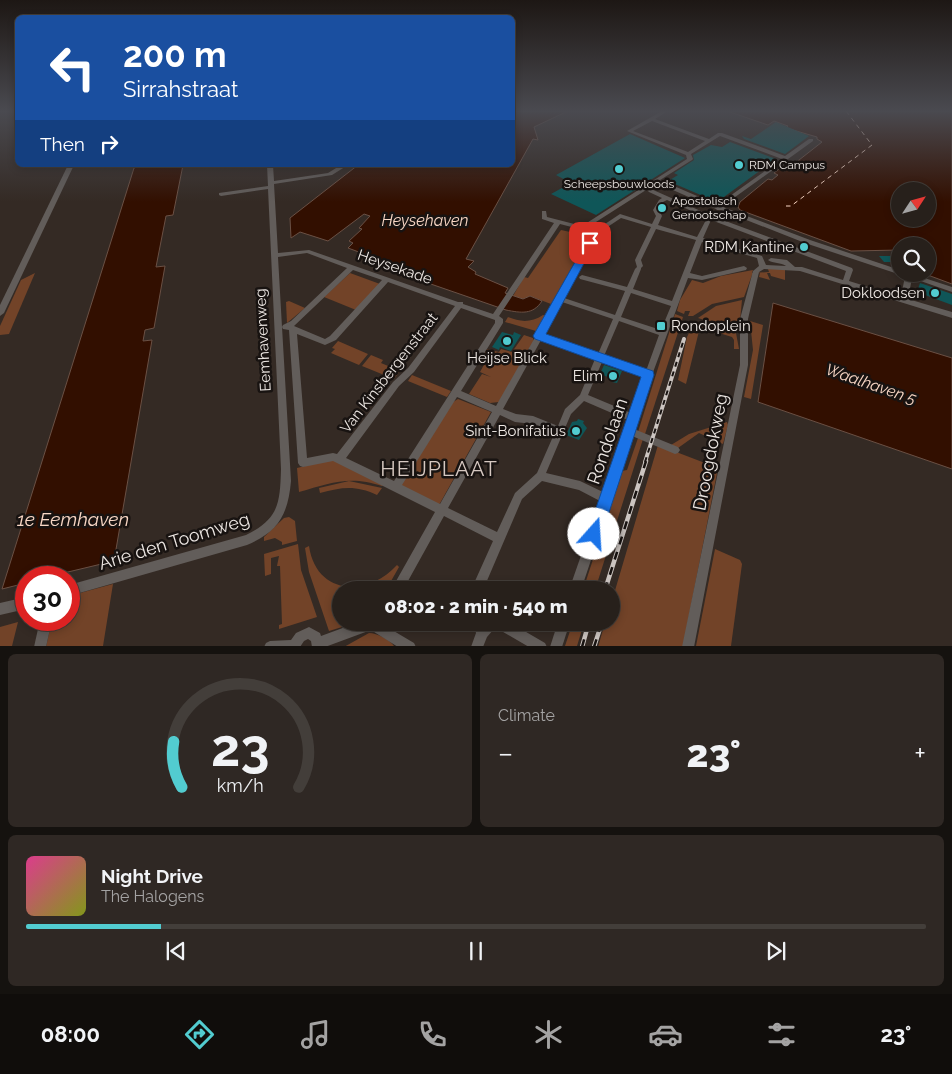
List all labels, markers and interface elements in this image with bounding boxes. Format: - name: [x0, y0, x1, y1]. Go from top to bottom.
- text: 200 m: [123, 34, 227, 75]
- icon: left: [40, 35, 105, 100]
- text: Sirrahstraat: [123, 76, 238, 102]
- icon: right: [95, 130, 123, 158]
- text: Then: [40, 133, 85, 155]
- place label: RDM Campus: [749, 158, 825, 172]
- marker: RDM Campus: [733, 159, 745, 171]
- marker: Scheepsbouwloods: [613, 163, 625, 175]
- place label: Scheepsbouwloods: [564, 177, 674, 191]
- north arrow: [891, 182, 936, 228]
- map controls: [891, 182, 936, 282]
- place label: Apostolisch Genootschap: [672, 194, 746, 222]
- marker: Apostolisch Genootschap: [656, 202, 668, 214]
- water label: Heysehaven: [381, 211, 469, 230]
- pin: [569, 222, 611, 264]
- icon: arrive: [576, 229, 604, 257]
- button: search: [891, 237, 936, 282]
- place label: RDM Kantine: [704, 238, 794, 256]
- marker: RDM Kantine: [798, 241, 810, 253]
- street label: Heysekade: [355, 246, 435, 288]
- place label: Dokloodsen: [841, 284, 925, 302]
- marker: Dokloodsen: [929, 287, 941, 299]
- street label: Eemhavenweg: [251, 288, 275, 392]
- street label: Van Kinsbergenstraat: [336, 309, 442, 437]
- place label: Rondoplein: [671, 317, 751, 335]
- marker: Rondoplein: [655, 320, 667, 332]
- marker: Heijse Blick: [501, 335, 513, 347]
- place label: Heijse Blick: [467, 349, 547, 367]
- water label: Waalhaven 5: [823, 360, 919, 409]
- place label: Elim: [573, 367, 603, 385]
- marker: Elim: [607, 370, 619, 382]
- street label: Droogdokweg: [688, 392, 732, 512]
- street label: Rondolaan: [582, 395, 632, 487]
- place label: Sint-Bonifatius: [465, 422, 566, 440]
- marker: Sint-Bonifatius: [570, 425, 582, 437]
- district label: HEIJPLAAT: [380, 456, 498, 481]
- position arrow: [567, 507, 619, 559]
- water label: 1e Eemhaven: [17, 508, 129, 530]
- street label: Arie den Toomweg: [96, 508, 252, 574]
- speed limit sign: 30: [15, 566, 80, 631]
- text: 08:02 · 2 min · 540 m: [384, 595, 568, 617]
- text: Climate: [498, 706, 555, 725]
- text: 23: [211, 717, 269, 778]
- text: 23°: [687, 731, 741, 776]
- text: −: [498, 737, 513, 770]
- text: +: [914, 737, 926, 770]
- text: km/h: [216, 775, 264, 796]
- text: Night Drive: [101, 865, 203, 887]
- text: The Halogens: [101, 887, 204, 906]
- icon: previous: [162, 937, 190, 965]
- icon: pause: [462, 937, 490, 965]
- icon: next: [762, 937, 790, 965]
- icon: directions: [182, 1017, 217, 1052]
- icon: music: [298, 1017, 333, 1052]
- icon: phone: [415, 1017, 450, 1052]
- icon: climate: [531, 1017, 566, 1052]
- icon: car: [648, 1017, 683, 1052]
- icon: filters: [764, 1017, 799, 1052]
- text: 08:00: [41, 1021, 100, 1047]
- text: 23°: [881, 1021, 911, 1047]

